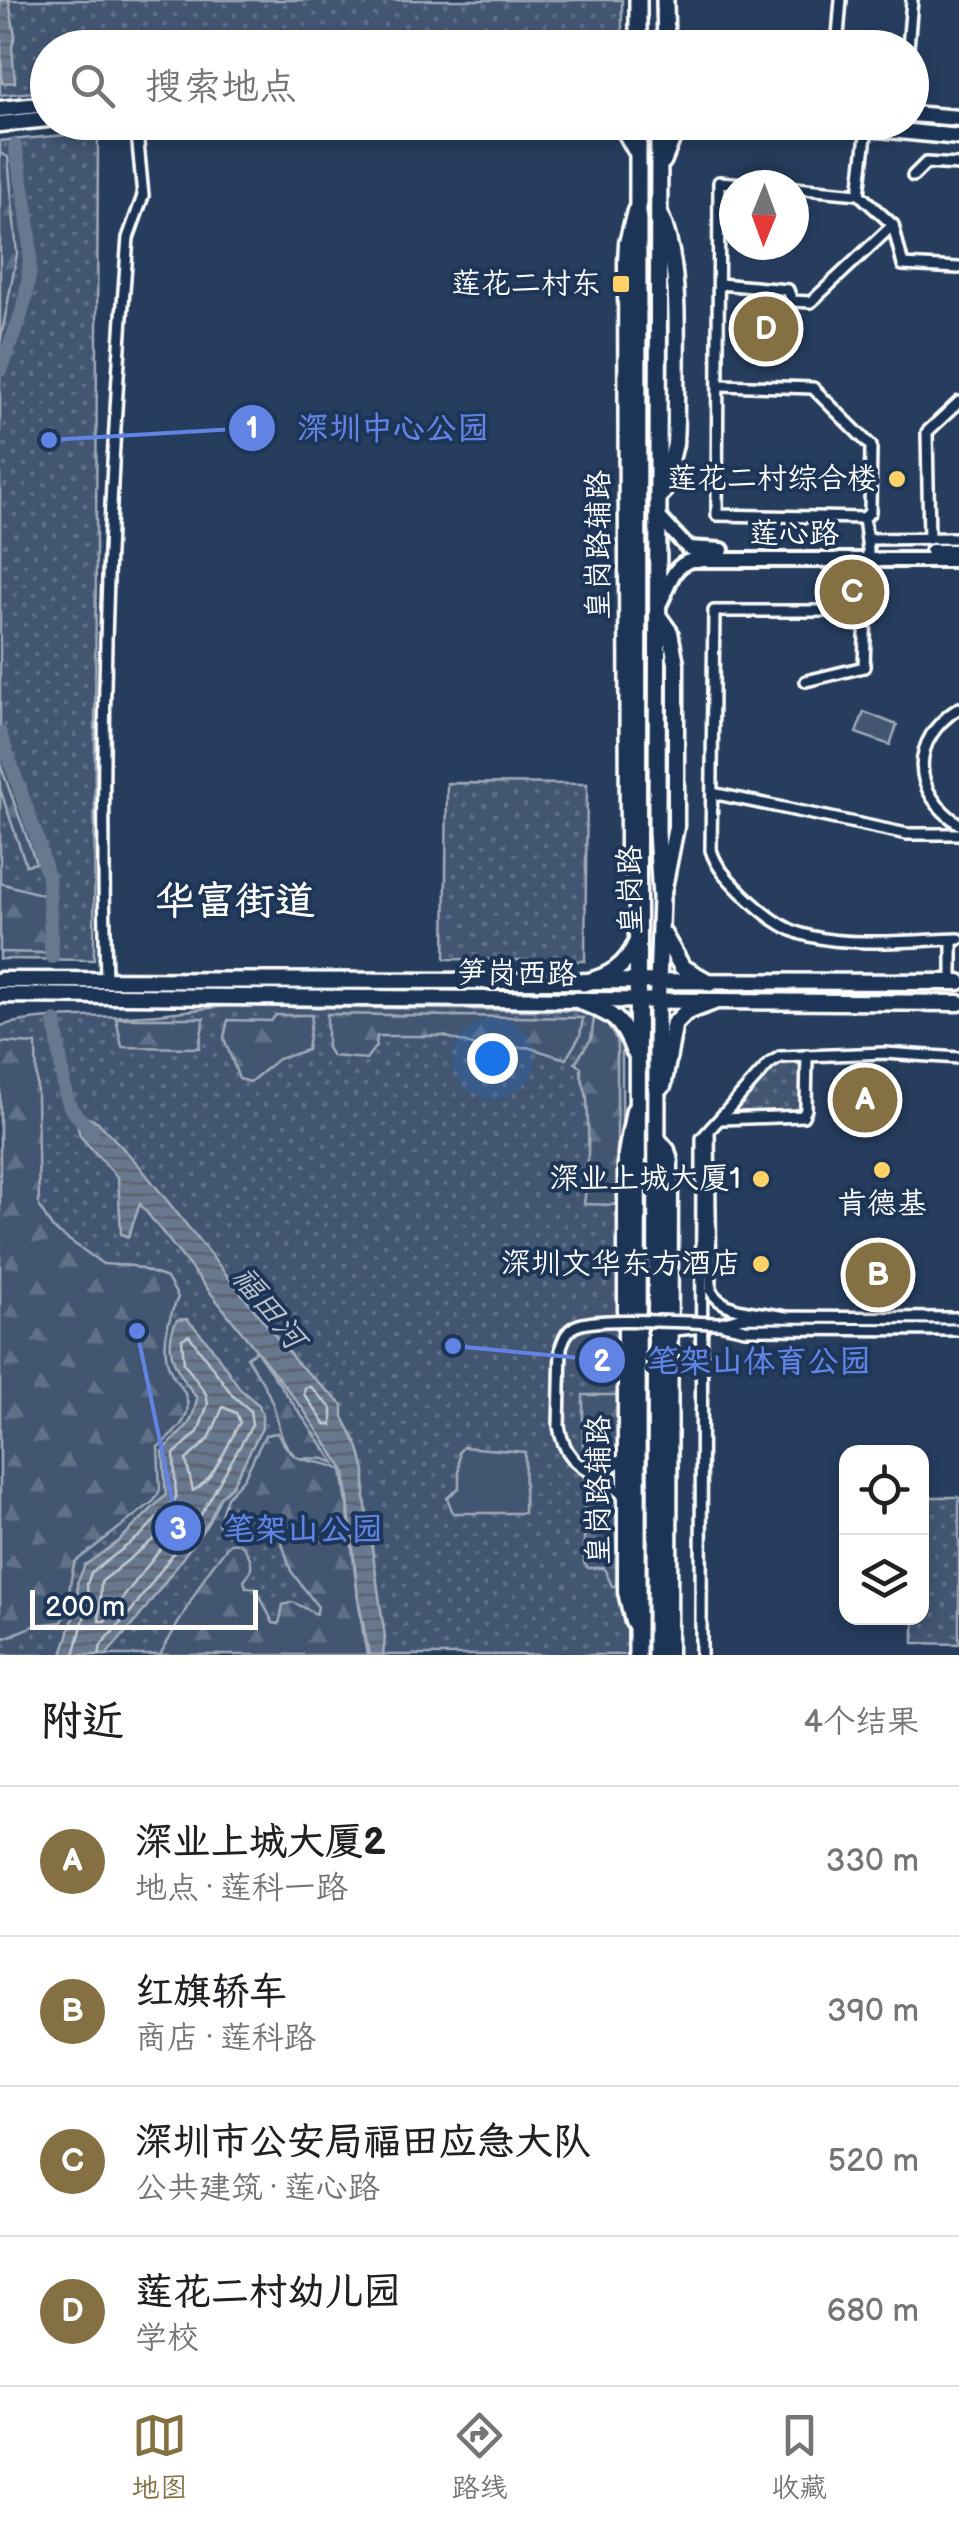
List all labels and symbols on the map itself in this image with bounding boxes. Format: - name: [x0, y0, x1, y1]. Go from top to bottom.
- north arrow: [719, 170, 809, 260]
- place label: 莲花二村东: [451, 266, 601, 302]
- marker: 莲花二村东: [610, 273, 632, 295]
- pin: D: [734, 292, 798, 366]
- callout: 深圳中心公园: [227, 397, 509, 459]
- text: 深圳中心公园: [297, 410, 489, 449]
- text: 1: [246, 411, 258, 447]
- place label: 莲花二村综合楼: [667, 461, 877, 497]
- marker: 莲花二村综合楼: [886, 468, 908, 490]
- street label: 皇岗路辅路: [581, 470, 617, 620]
- street label: 莲心路: [749, 516, 839, 552]
- pin: C: [820, 554, 884, 630]
- street label: 皇岗路: [612, 845, 650, 935]
- district label: 华富街道: [155, 878, 315, 926]
- street label: 笋岗西路: [457, 955, 577, 993]
- your location: [467, 1033, 518, 1084]
- pin: A: [832, 1062, 898, 1138]
- marker: 肯德基: [871, 1159, 893, 1181]
- place label: 深业上城大厦1: [549, 1161, 741, 1197]
- marker: 深业上城大厦1: [750, 1168, 772, 1190]
- place label: 肯德基: [837, 1186, 927, 1222]
- pin: B: [846, 1238, 910, 1312]
- place label: 深圳文华东方酒店: [501, 1246, 741, 1282]
- marker: 深圳文华东方酒店: [750, 1253, 772, 1275]
- water label: 福田河: [223, 1258, 317, 1361]
- callout: 笔架山体育公园: [577, 1329, 891, 1391]
- text: 笔架山体育公园: [647, 1343, 871, 1382]
- text: 2: [593, 1344, 611, 1380]
- street label: 皇岗路辅路: [581, 1415, 617, 1565]
- callout: 笔架山公园: [153, 1497, 403, 1559]
- text: 笔架山公园: [223, 1511, 383, 1550]
- text: 3: [169, 1512, 187, 1548]
- scale bar: [30, 1585, 258, 1630]

